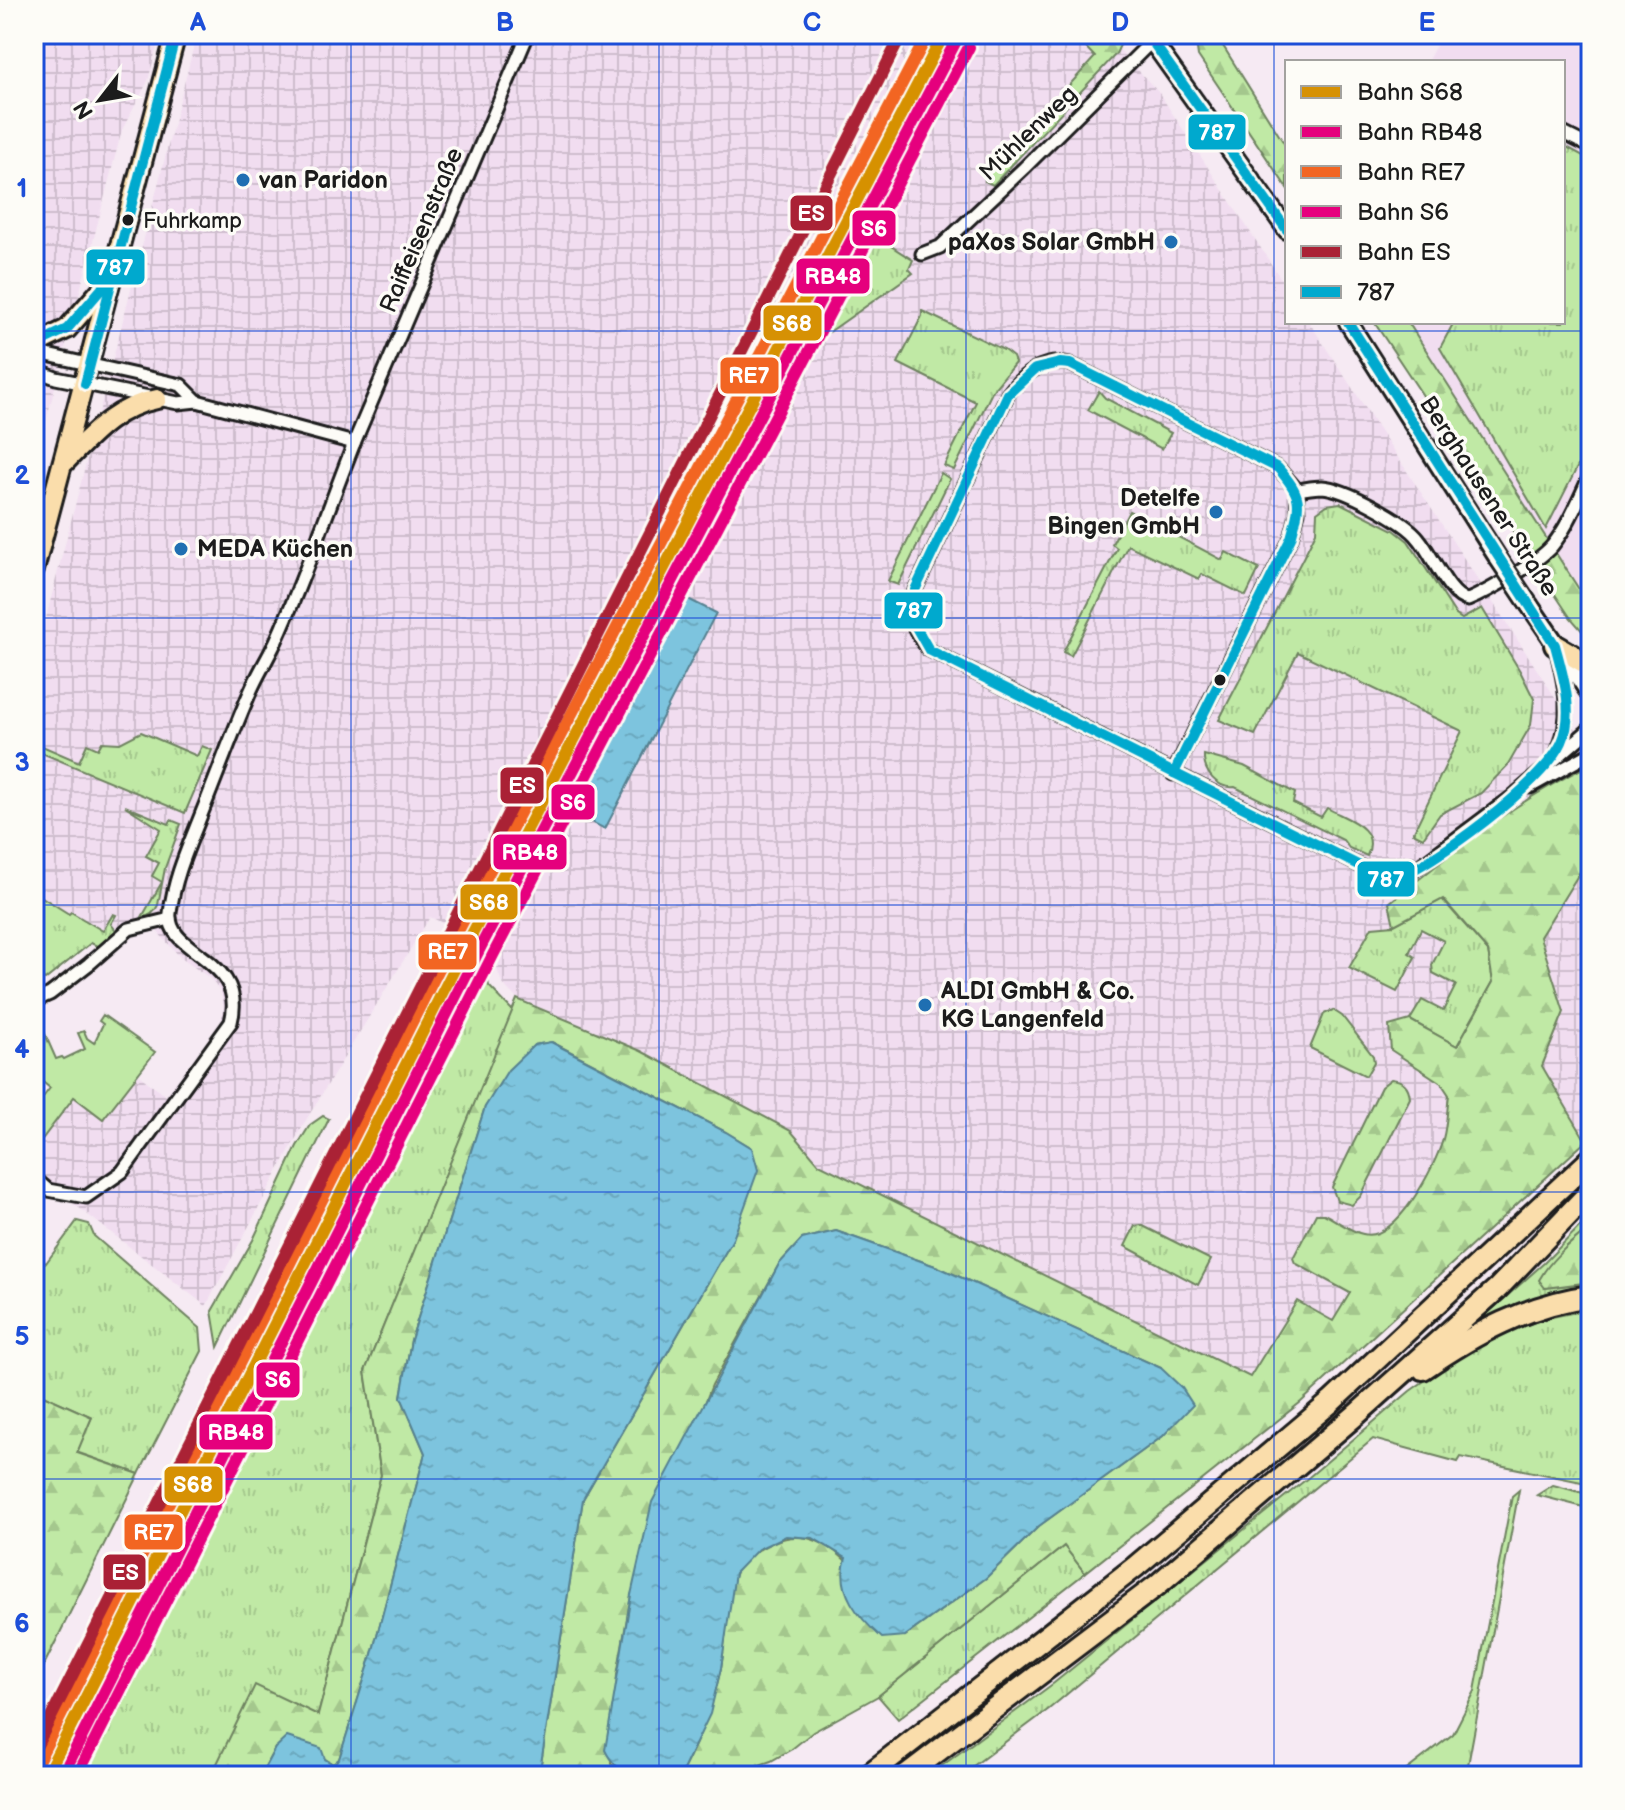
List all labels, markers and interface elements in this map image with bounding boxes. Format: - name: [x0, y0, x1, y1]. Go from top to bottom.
- text: A: [189, 8, 206, 39]
- text: B: [496, 8, 514, 39]
- text: C: [803, 8, 821, 39]
- text: D: [1111, 8, 1129, 39]
- text: E: [1419, 8, 1436, 39]
- north arrow: [60, 60, 140, 140]
- legend: [1285, 60, 1565, 324]
- text: Bahn S68: [1357, 78, 1463, 107]
- street label: Mühlenweg: [974, 80, 1083, 187]
- text: N: [68, 95, 100, 124]
- line badge: 787: [1187, 113, 1247, 151]
- text: Bahn RB48: [1357, 118, 1482, 147]
- text: 787: [1198, 120, 1236, 147]
- street label: Raiffeisenstraße: [374, 143, 469, 317]
- text: Bahn RE7: [1357, 158, 1465, 187]
- place label: van Paridon: [258, 166, 388, 195]
- marker: van Paridon: [234, 171, 252, 189]
- text: 1: [17, 174, 27, 205]
- line badge: ES: [789, 194, 834, 232]
- text: Bahn S6: [1357, 198, 1449, 227]
- text: ES: [797, 201, 825, 228]
- place label: Fuhrkamp: [143, 208, 242, 235]
- line badge: S6: [851, 209, 897, 247]
- marker: Fuhrkamp: [120, 212, 136, 228]
- text: S6: [861, 216, 887, 243]
- place label: paXos Solar GmbH: [948, 228, 1155, 257]
- marker: paXos Solar GmbH: [1162, 233, 1180, 251]
- text: Bahn ES: [1357, 238, 1451, 267]
- line badge: 787: [85, 248, 146, 286]
- text: 787: [96, 255, 134, 282]
- line badge: RB48: [795, 257, 871, 295]
- text: RB48: [805, 264, 861, 291]
- text: 787: [1357, 278, 1395, 307]
- line badge: S68: [762, 304, 823, 342]
- text: S68: [772, 311, 812, 338]
- line badge: RE7: [719, 356, 780, 395]
- text: RE7: [728, 363, 770, 390]
- street label: Berghausener Straße: [1413, 391, 1564, 602]
- text: 2: [14, 461, 30, 492]
- place label: Detelfe Bingen GmbH: [1047, 484, 1200, 541]
- marker: Detelfe Bingen GmbH: [1207, 503, 1225, 521]
- place label: MEDA Küchen: [197, 535, 353, 564]
- marker: MEDA Küchen: [172, 540, 190, 558]
- line badge: 787: [883, 591, 944, 630]
- text: 787: [895, 598, 933, 625]
- unlabelled marker: [1212, 672, 1228, 688]
- text: 3: [14, 748, 30, 779]
- line badge: ES: [499, 766, 545, 805]
- text: ES: [508, 773, 536, 800]
- line badge: S6: [550, 783, 596, 821]
- text: S6: [560, 790, 586, 817]
- line badge: RB48: [492, 833, 568, 871]
- text: RB48: [502, 840, 558, 867]
- line badge: 787: [1356, 860, 1416, 898]
- text: 787: [1367, 867, 1405, 894]
- line badge: S68: [459, 883, 519, 921]
- text: S68: [469, 890, 509, 917]
- line badge: RE7: [417, 933, 478, 971]
- text: RE7: [427, 939, 469, 966]
- place label: ALDI GmbH & Co. KG Langenfeld: [940, 977, 1134, 1034]
- marker: ALDI GmbH & Co. KG Langenfeld: [916, 996, 934, 1014]
- text: 4: [14, 1035, 30, 1066]
- text: 5: [14, 1322, 30, 1353]
- line badge: S6: [255, 1361, 301, 1399]
- text: S6: [265, 1367, 291, 1394]
- line badge: RB48: [198, 1413, 274, 1451]
- text: RB48: [208, 1420, 264, 1447]
- line badge: S68: [163, 1465, 224, 1504]
- text: S68: [173, 1472, 213, 1499]
- line badge: RE7: [123, 1513, 184, 1551]
- text: RE7: [133, 1520, 175, 1547]
- line badge: ES: [102, 1553, 147, 1591]
- text: ES: [111, 1560, 139, 1587]
- text: 6: [14, 1609, 30, 1640]

